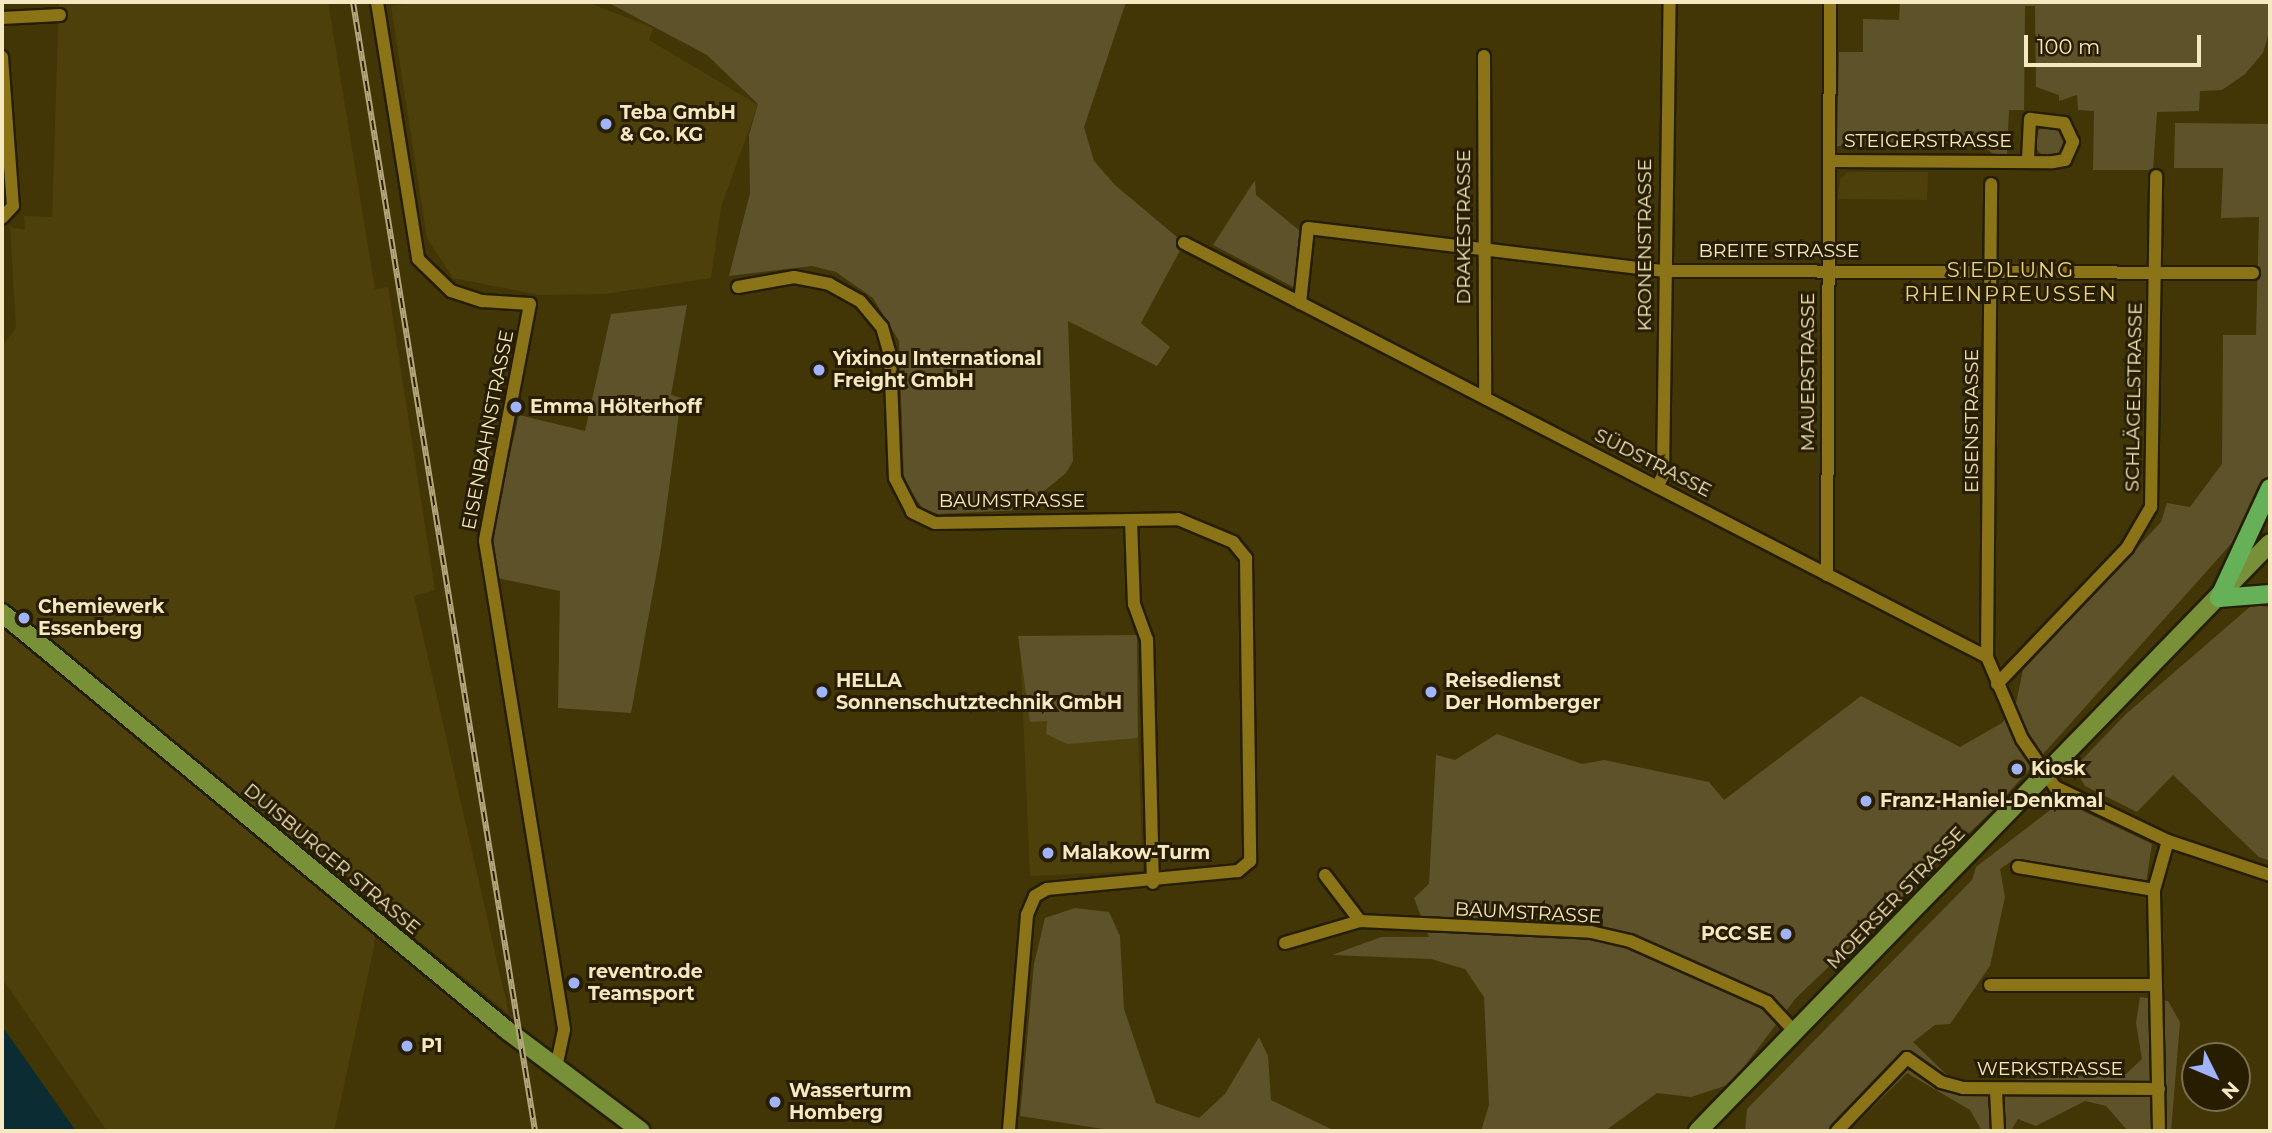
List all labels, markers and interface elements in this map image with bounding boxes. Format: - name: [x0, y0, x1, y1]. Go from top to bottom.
- scale bar: [2027, 21, 2204, 65]
- text: 100 m: [2037, 34, 2100, 59]
- place label: Teba GmbH & Co. KG: [620, 102, 736, 146]
- marker: Teba GmbH & Co. KG: [598, 116, 614, 132]
- street label: STEIGERSTRASSE: [1844, 130, 2012, 152]
- street label: DRAKESTRASSE: [1453, 149, 1475, 305]
- street label: KRONENSTRASSE: [1634, 159, 1656, 331]
- street label: BREITE STRASSE: [1699, 240, 1859, 262]
- district label: SIEDLUNG RHEINPREUSSEN: [1906, 257, 2116, 307]
- street label: MAUERSTRASSE: [1797, 293, 1819, 451]
- street label: SCHLÄGELSTRASSE: [2121, 302, 2147, 492]
- street label: EISENBAHNSTRASSE: [457, 328, 519, 532]
- place label: Yixinou International Freight GmbH: [833, 348, 1042, 392]
- street label: EISENSTRASSE: [1961, 349, 1983, 493]
- marker: Yixinou International Freight GmbH: [811, 362, 827, 378]
- place label: Emma Hölterhoff: [530, 396, 702, 418]
- marker: Emma Hölterhoff: [508, 399, 524, 415]
- street label: SÜDSTRASSE: [1591, 424, 1715, 502]
- street label: BAUMSTRASSE: [939, 490, 1085, 512]
- place label: Chemiewerk Essenberg: [38, 596, 164, 640]
- marker: Chemiewerk Essenberg: [16, 610, 32, 626]
- place label: HELLA Sonnenschutztechnik GmbH: [836, 670, 1122, 714]
- place label: Reisedienst Der Homberger: [1445, 670, 1601, 714]
- marker: HELLA Sonnenschutztechnik GmbH: [814, 684, 830, 700]
- marker: Reisedienst Der Homberger: [1423, 684, 1439, 700]
- place label: Kiosk: [2031, 758, 2086, 780]
- marker: Kiosk: [2009, 761, 2025, 777]
- street label: DUISBURGER STRASSE: [239, 779, 425, 939]
- place label: Franz-Haniel-Denkmal: [1880, 790, 2103, 812]
- marker: Franz-Haniel-Denkmal: [1858, 793, 1874, 809]
- street label: MOERSER STRASSE: [1822, 822, 1970, 974]
- place label: Malakow-Turm: [1062, 842, 1210, 864]
- marker: Malakow-Turm: [1040, 845, 1056, 861]
- street label: BAUMSTRASSE: [1454, 898, 1602, 928]
- place label: PCC SE: [1701, 923, 1772, 945]
- marker: PCC SE: [1778, 926, 1794, 942]
- place label: reventro.de Teamsport: [588, 961, 703, 1005]
- marker: reventro.de Teamsport: [566, 975, 582, 991]
- place label: P1: [421, 1035, 442, 1057]
- marker: P1: [399, 1038, 415, 1054]
- north arrow: [2181, 1042, 2251, 1112]
- street label: WERKSTRASSE: [1977, 1058, 2123, 1080]
- text: N: [2217, 1077, 2244, 1104]
- place label: Wasserturm Homberg: [789, 1080, 912, 1124]
- marker: Wasserturm Homberg: [767, 1094, 783, 1110]

